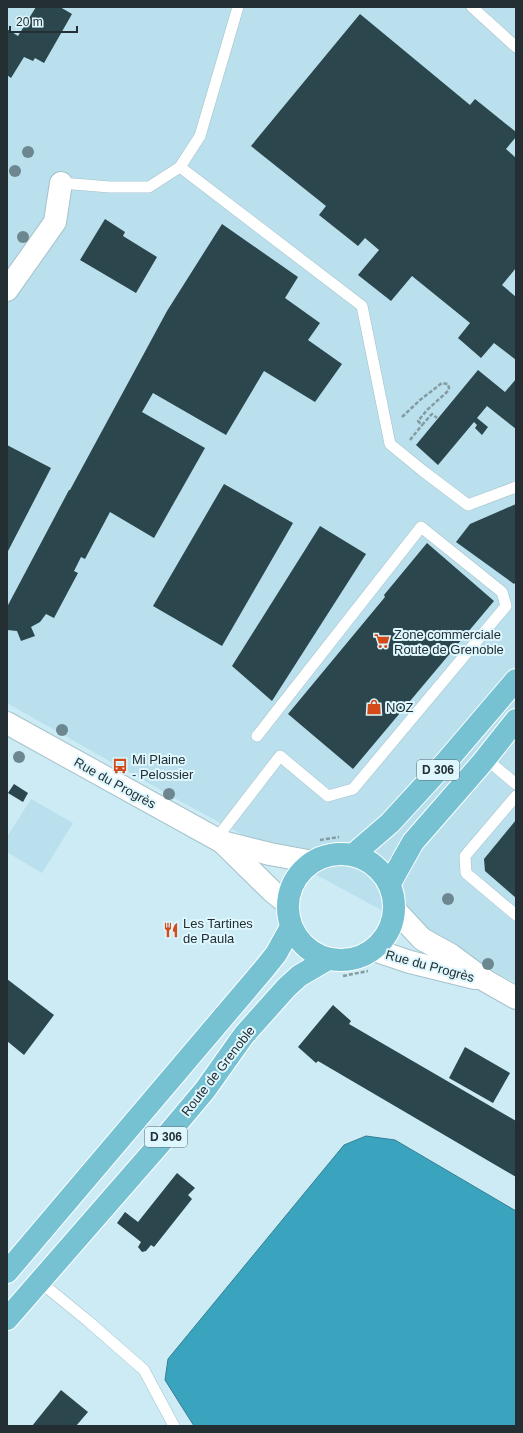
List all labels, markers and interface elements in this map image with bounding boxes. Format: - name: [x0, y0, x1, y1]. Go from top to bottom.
- scale bar: [10, 8, 77, 34]
- text: 20 m: [16, 15, 43, 29]
- place label: Zone commerciale Route de Grenoble: [394, 627, 504, 657]
- supermarket icon: Zone commerciale Route de Grenoble: [373, 632, 391, 650]
- shop icon: NOZ: [365, 698, 383, 716]
- place label: NOZ: [386, 700, 414, 715]
- place label: Mi Plaine - Pelossier: [132, 752, 194, 782]
- street label: Rue du Progrès: [72, 754, 159, 812]
- bus stop icon: Mi Plaine - Pelossier: [111, 757, 129, 775]
- road number: D 306: [417, 760, 459, 780]
- place label: Les Tartines de Paula: [183, 916, 253, 946]
- restaurant icon: Les Tartines de Paula: [162, 921, 180, 939]
- street label: Rue du Progrès: [384, 947, 476, 985]
- street label: Route de Grenoble: [178, 1023, 258, 1119]
- road number: D 306: [145, 1127, 187, 1147]

